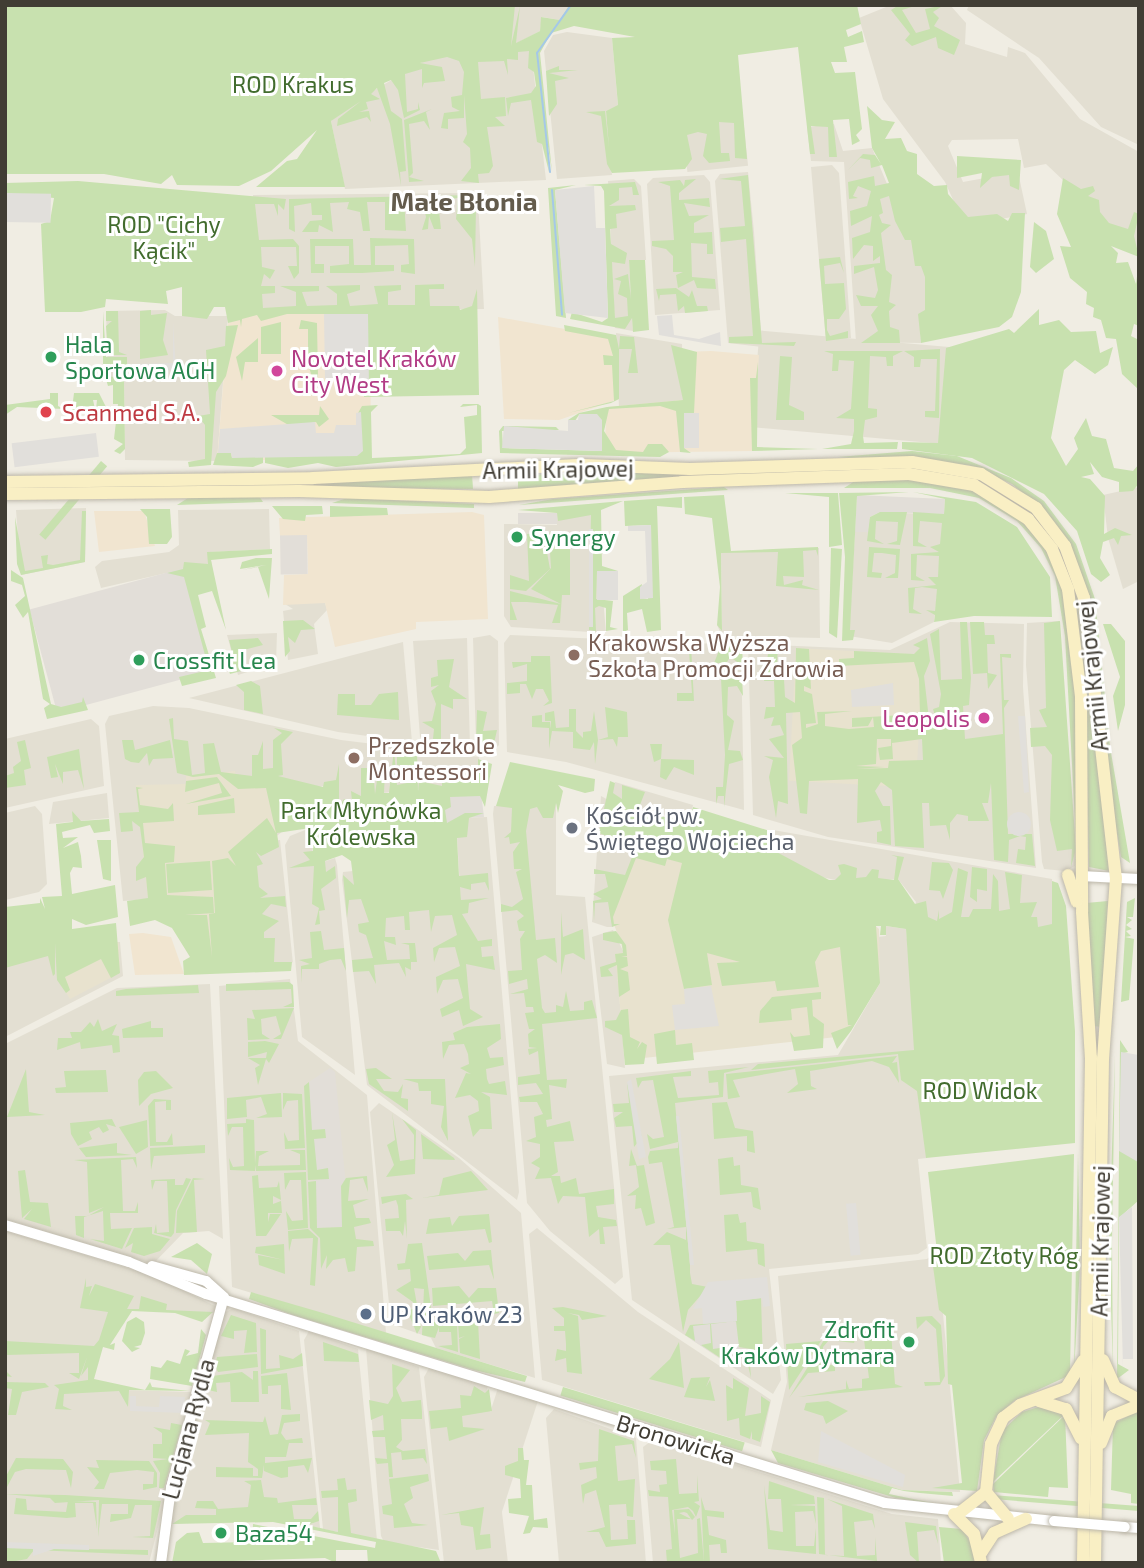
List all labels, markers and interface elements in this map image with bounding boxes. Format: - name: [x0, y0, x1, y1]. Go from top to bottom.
- park label: ROD Krakus: [232, 70, 354, 98]
- district label: Małe Błonia: [390, 185, 538, 217]
- park label: ROD "Cichy Kącik": [107, 210, 221, 264]
- place label: Hala Sportowa AGH: [65, 330, 216, 384]
- place label: Novotel Kraków City West: [291, 344, 457, 398]
- marker: Hala Sportowa AGH: [43, 349, 59, 365]
- marker: Novotel Kraków City West: [269, 363, 285, 379]
- place label: Scanmed S.A.: [62, 398, 201, 426]
- marker: Scanmed S.A.: [36, 402, 56, 422]
- street label: Armii Krajowej: [482, 454, 634, 484]
- place label: Synergy: [531, 523, 616, 551]
- marker: Synergy: [509, 529, 525, 545]
- street label: Armii Krajowej: [1070, 599, 1114, 753]
- place label: Krakowska Wyższa Szkoła Promocji Zdrowia: [588, 628, 844, 682]
- place label: Crossfit Lea: [153, 646, 276, 674]
- marker: Krakowska Wyższa Szkoła Promocji Zdrowia: [566, 647, 582, 663]
- marker: Crossfit Lea: [131, 652, 147, 668]
- place label: Leopolis: [882, 704, 970, 732]
- marker: Leopolis: [976, 710, 992, 726]
- place label: Przedszkole Montessori: [368, 731, 495, 785]
- marker: Przedszkole Montessori: [346, 750, 362, 766]
- park label: Park Młynówka Królewska: [280, 796, 442, 850]
- place label: Kościół pw. Świętego Wojciecha: [586, 801, 795, 855]
- marker: Kościół pw. Świętego Wojciecha: [564, 820, 580, 836]
- park label: ROD Widok: [922, 1076, 1038, 1104]
- street label: Armii Krajowej: [1085, 1165, 1115, 1317]
- park label: ROD Złoty Róg: [929, 1241, 1079, 1269]
- place label: UP Kraków 23: [380, 1300, 524, 1328]
- marker: UP Kraków 23: [358, 1306, 374, 1322]
- place label: Zdrofit Kraków Dytmara: [720, 1315, 895, 1369]
- marker: Zdrofit Kraków Dytmara: [901, 1334, 917, 1350]
- street label: Lucjana Rydla: [156, 1356, 220, 1502]
- street label: Bronowicka: [613, 1408, 739, 1470]
- place label: Baza54: [235, 1519, 313, 1547]
- marker: Baza54: [213, 1525, 229, 1541]

